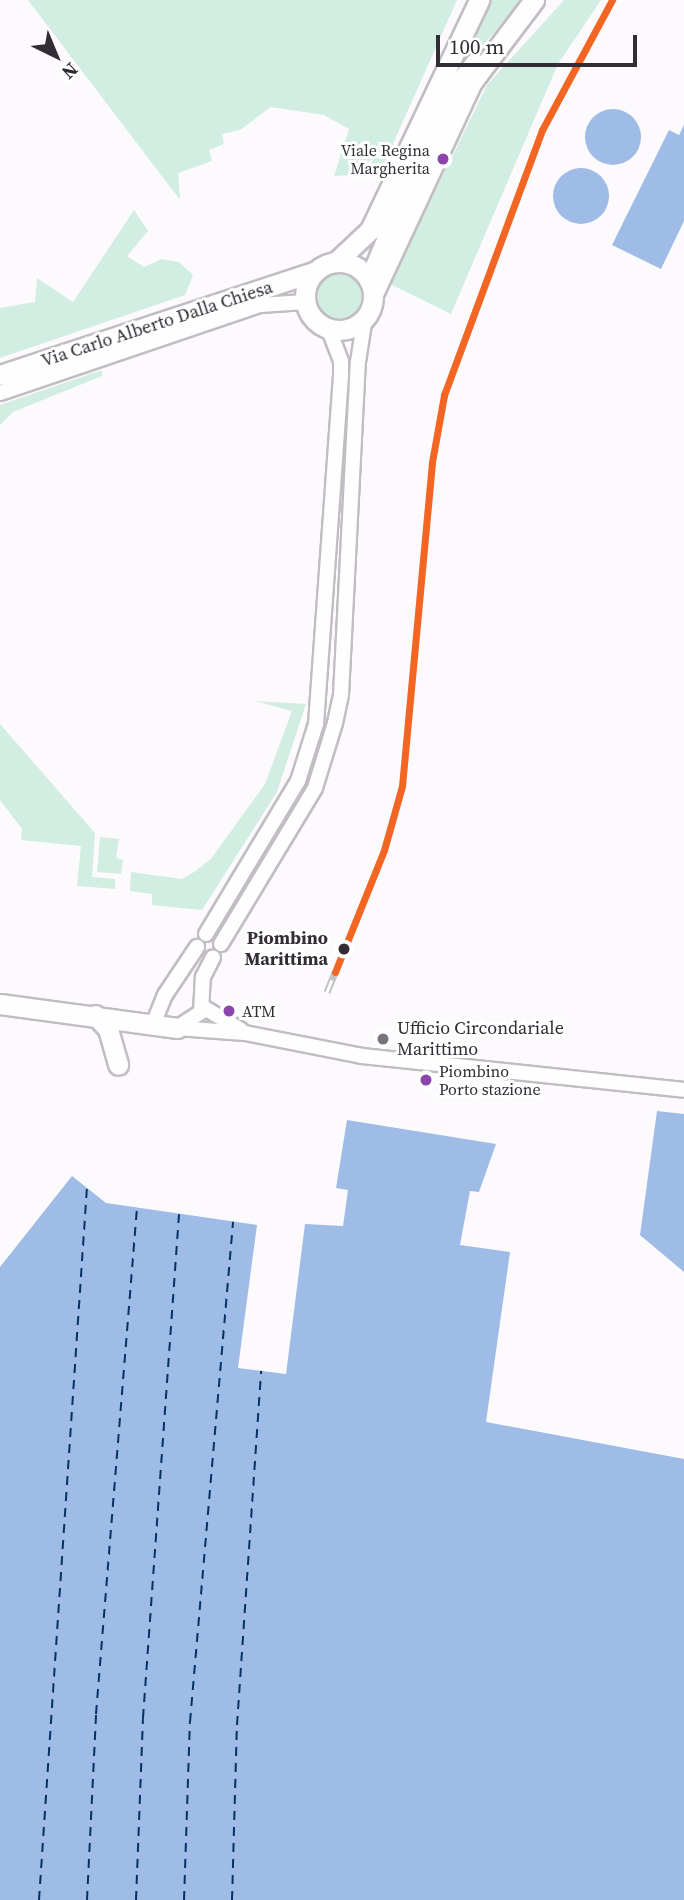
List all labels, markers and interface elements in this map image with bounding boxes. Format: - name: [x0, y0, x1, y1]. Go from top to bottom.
- north arrow: [21, 21, 91, 91]
- scale bar: [439, 21, 640, 65]
- text: 100 m: [449, 32, 504, 61]
- text: N: [56, 57, 84, 86]
- place label: Viale Regina Margherita: [341, 140, 430, 178]
- marker: Viale Regina Margherita: [436, 152, 450, 166]
- street label: Via Carlo Alberto Dalla Chiesa: [39, 276, 275, 372]
- place label: Piombino Marittima: [244, 928, 328, 970]
- marker: Piombino Marittima: [334, 939, 354, 959]
- place label: ATM: [242, 1001, 276, 1021]
- marker: ATM: [222, 1004, 236, 1018]
- place label: Ufficio Circondariale Marittimo: [397, 1018, 564, 1060]
- marker: Ufficio Circondariale Marittimo: [375, 1031, 391, 1047]
- place label: Piombino Porto stazione: [439, 1061, 541, 1099]
- marker: Piombino Porto stazione: [419, 1073, 433, 1087]

